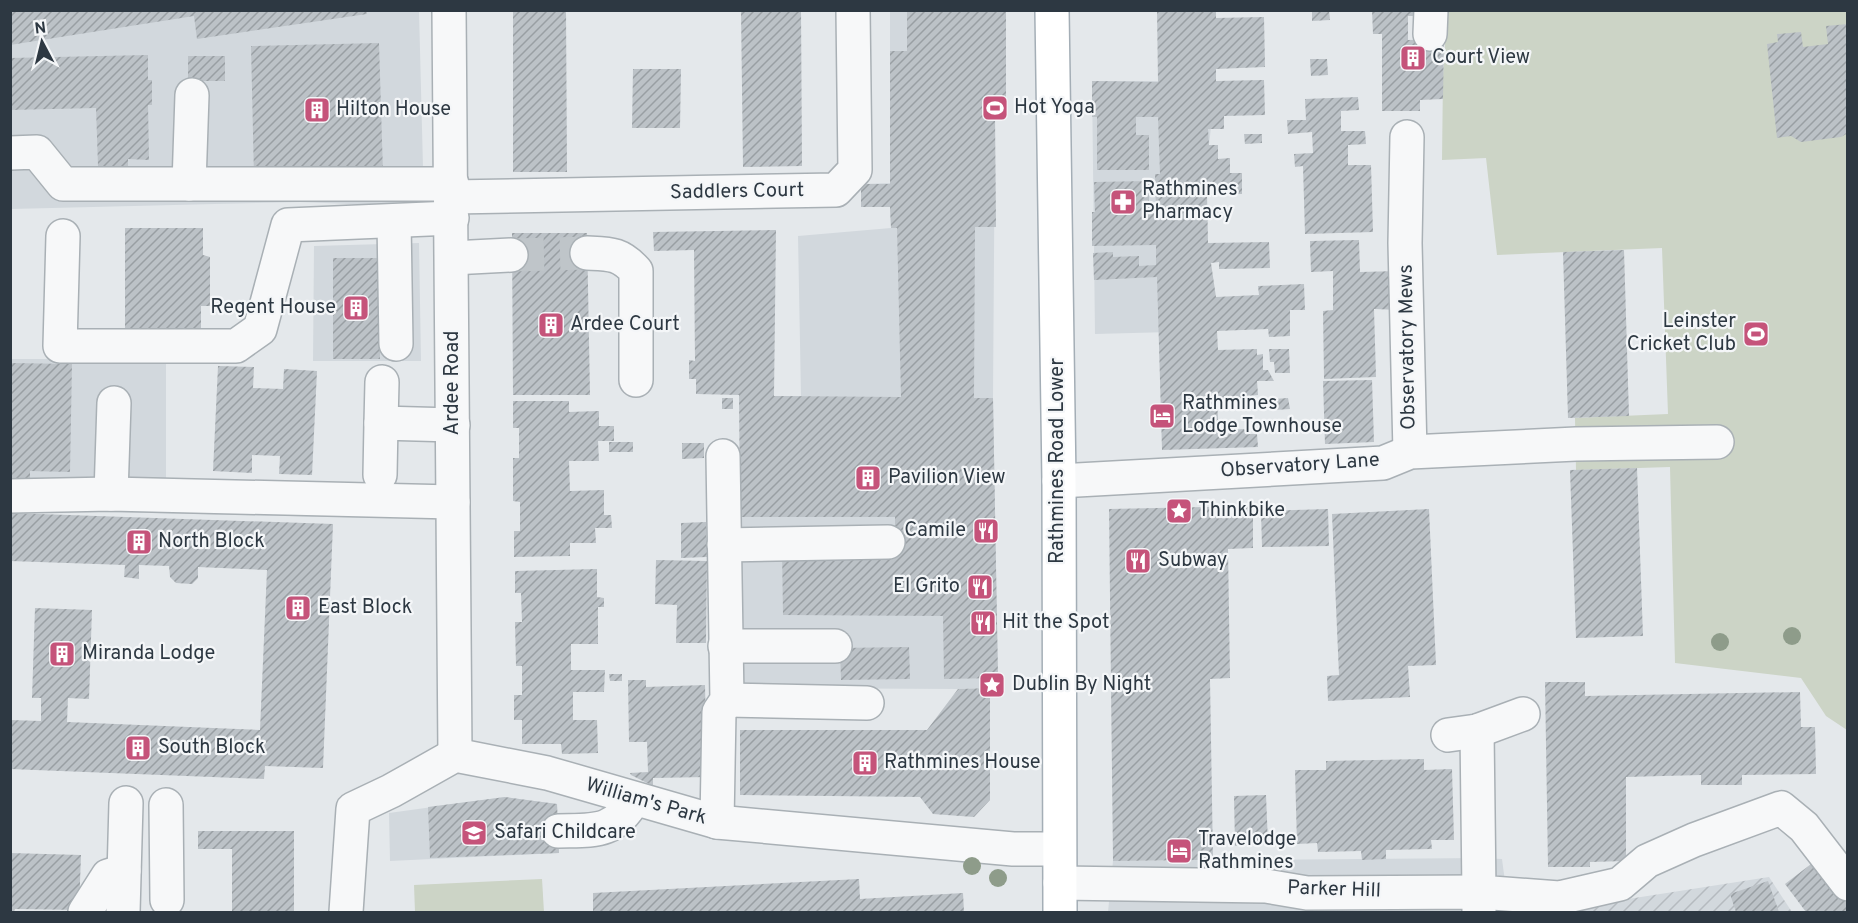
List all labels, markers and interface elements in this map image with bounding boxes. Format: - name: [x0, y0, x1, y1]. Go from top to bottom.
- north arrow: [12, 12, 72, 72]
- text: N: [33, 18, 47, 40]
- building icon: Court View: [1398, 43, 1428, 73]
- place label: Court View: [1432, 45, 1530, 71]
- sports icon: Hot Yoga: [980, 93, 1010, 123]
- building icon: Hilton House: [302, 95, 332, 125]
- place label: Hot Yoga: [1014, 95, 1095, 121]
- place label: Hilton House: [336, 97, 451, 123]
- place label: Rathmines Pharmacy: [1142, 177, 1238, 226]
- street label: Saddlers Court: [670, 178, 804, 206]
- pharmacy icon: Rathmines Pharmacy: [1108, 187, 1138, 217]
- street label: Observatory Mews: [1394, 264, 1422, 430]
- building icon: Regent House: [341, 293, 371, 323]
- place label: Regent House: [210, 295, 336, 321]
- place label: Leinster Cricket Club: [1627, 309, 1736, 358]
- building icon: Ardee Court: [536, 310, 566, 340]
- place label: Ardee Court: [570, 312, 680, 338]
- sports icon: Leinster Cricket Club: [1741, 319, 1771, 349]
- street label: Ardee Road: [440, 331, 466, 435]
- street label: Rathmines Road Lower: [1045, 358, 1071, 564]
- place label: Rathmines Lodge Townhouse: [1182, 391, 1342, 440]
- hotel icon: Rathmines Lodge Townhouse: [1147, 401, 1177, 431]
- street label: Observatory Lane: [1219, 447, 1381, 485]
- building icon: Pavilion View: [853, 463, 883, 493]
- place label: Pavilion View: [888, 465, 1006, 491]
- place icon: Thinkbike: [1164, 496, 1194, 526]
- place label: Thinkbike: [1198, 498, 1285, 524]
- restaurant icon: Camile: [971, 516, 1001, 546]
- place label: Camile: [904, 518, 966, 544]
- building icon: North Block: [124, 527, 154, 557]
- place label: North Block: [158, 529, 265, 555]
- restaurant icon: Subway: [1123, 546, 1153, 576]
- place label: Subway: [1158, 548, 1227, 574]
- restaurant icon: El Grito: [965, 572, 995, 602]
- place label: El Grito: [893, 574, 960, 600]
- building icon: East Block: [283, 593, 313, 623]
- place label: East Block: [318, 595, 412, 621]
- restaurant icon: Hit the Spot: [968, 608, 998, 638]
- place label: Hit the Spot: [1002, 610, 1110, 636]
- building icon: Miranda Lodge: [47, 639, 77, 669]
- place label: Miranda Lodge: [82, 641, 215, 667]
- place icon: Dublin By Night: [977, 670, 1007, 700]
- place label: Dublin By Night: [1012, 672, 1151, 698]
- building icon: South Block: [123, 733, 153, 763]
- place label: South Block: [158, 735, 266, 761]
- building icon: Rathmines House: [850, 748, 880, 778]
- place label: Rathmines House: [884, 750, 1041, 776]
- street label: William's Park: [582, 772, 710, 832]
- school or university icon: Safari Childcare: [459, 818, 489, 848]
- place label: Safari Childcare: [494, 820, 636, 846]
- place label: Travelodge Rathmines: [1198, 827, 1297, 876]
- hotel icon: Travelodge Rathmines: [1164, 836, 1194, 866]
- street label: Parker Hill: [1287, 875, 1381, 905]

